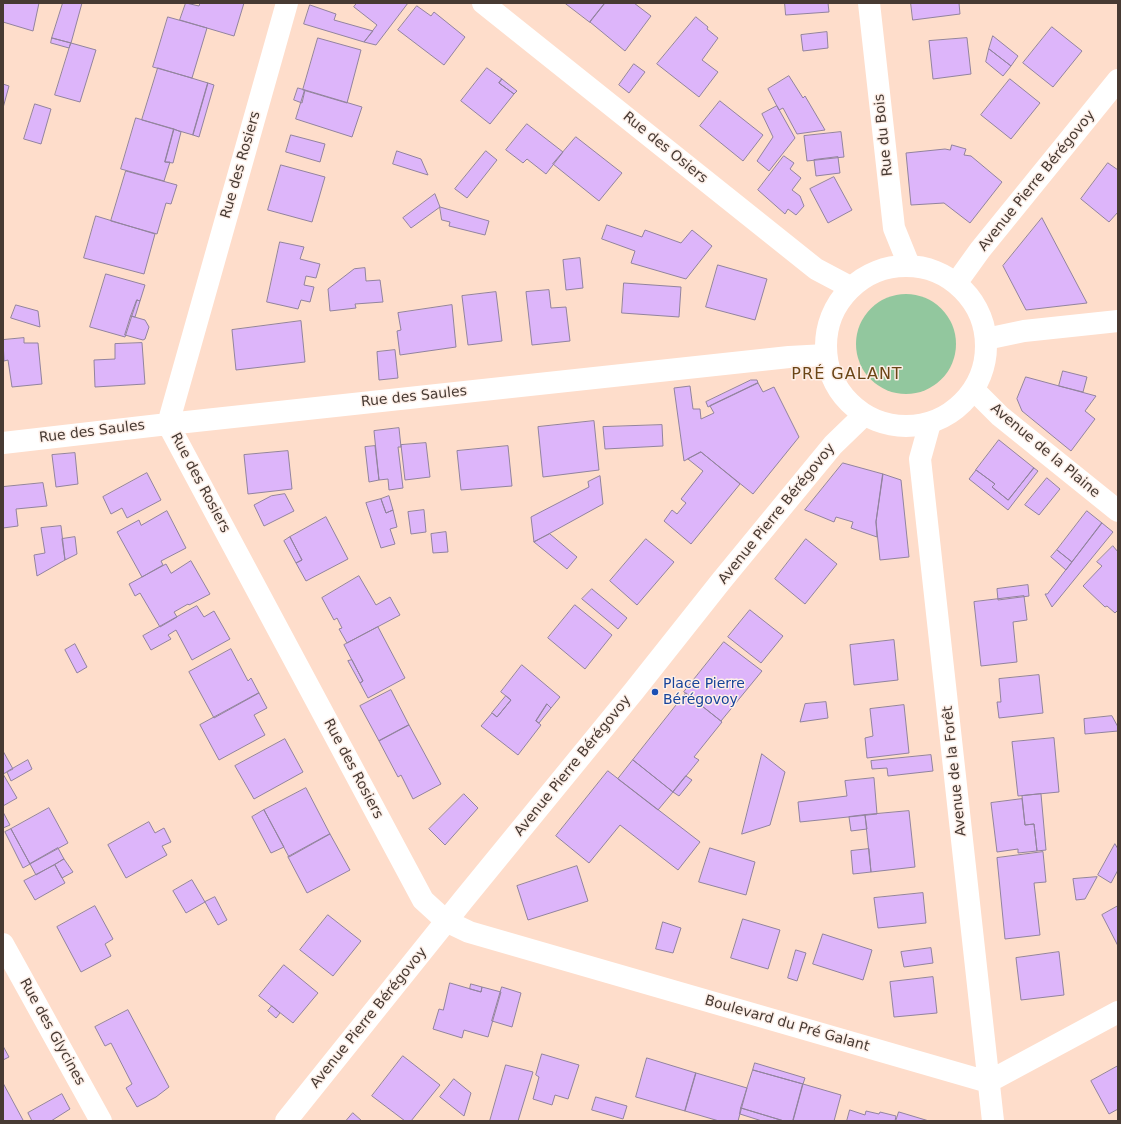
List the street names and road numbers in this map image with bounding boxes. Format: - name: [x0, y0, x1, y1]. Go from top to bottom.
- street label: Rue du Bois: [871, 93, 897, 177]
- street label: Avenue Pierre Bérégovoy: [975, 107, 1099, 255]
- street label: Rue des Rosiers: [218, 109, 264, 221]
- street label: Rue des Osiers: [619, 109, 711, 187]
- street label: Rue des Saules: [360, 383, 468, 411]
- street label: Avenue de la Plaine: [987, 400, 1103, 502]
- street label: Rue des Saules: [38, 417, 146, 447]
- street label: Rue des Rosiers: [167, 430, 233, 536]
- street label: Avenue Pierre Bérégovoy: [715, 440, 839, 588]
- street label: Avenue Pierre Bérégovoy: [511, 692, 635, 840]
- street label: Avenue de la Forêt: [940, 705, 970, 837]
- street label: Rue des Rosiers: [320, 716, 386, 822]
- street label: Avenue Pierre Bérégovoy: [307, 944, 431, 1092]
- street label: Rue des Glycines: [16, 976, 88, 1088]
- street label: Boulevard du Pré Galant: [703, 992, 871, 1056]

